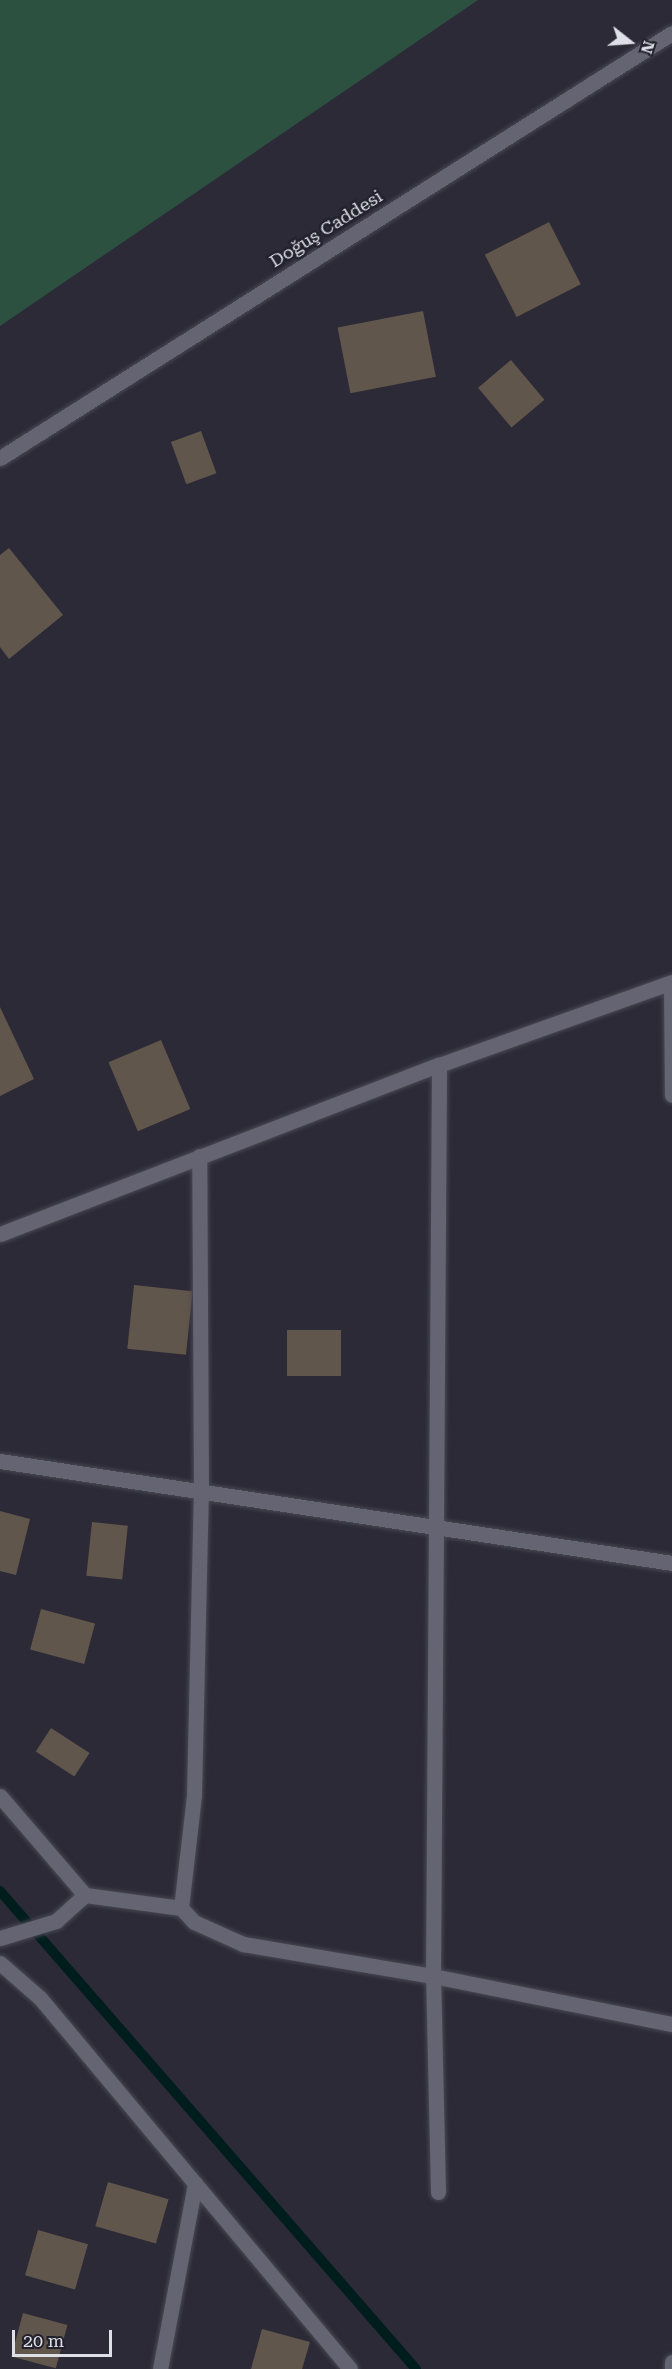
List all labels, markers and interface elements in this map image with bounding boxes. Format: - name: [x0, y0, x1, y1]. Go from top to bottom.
- north arrow: [600, 12, 660, 72]
- text: N: [637, 39, 659, 56]
- street label: Doğuş Caddesi: [265, 186, 387, 272]
- scale bar: [15, 2318, 116, 2356]
- text: 20 m: [23, 2330, 64, 2351]

